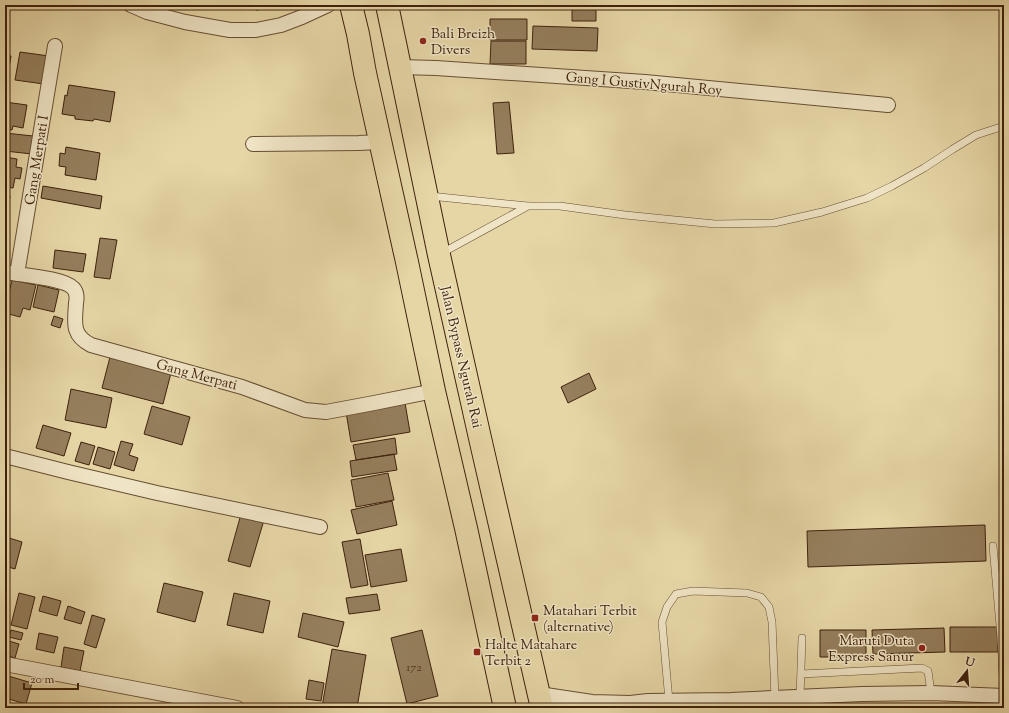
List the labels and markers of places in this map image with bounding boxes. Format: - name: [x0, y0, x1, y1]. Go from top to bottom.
- place label: Bali Breizh Divers: [431, 25, 495, 61]
- marker: Bali Breizh Divers: [418, 36, 428, 46]
- place label: Matahari Terbit (alternative): [543, 602, 637, 638]
- marker: Matahari Terbit (alternative): [530, 613, 540, 623]
- place label: Maruti Duta Express Sanur: [828, 632, 915, 668]
- place label: Halte Matahare Terbit 2: [485, 636, 577, 672]
- marker: Maruti Duta Express Sanur: [917, 643, 927, 653]
- marker: Halte Matahare Terbit 2: [472, 647, 482, 657]

